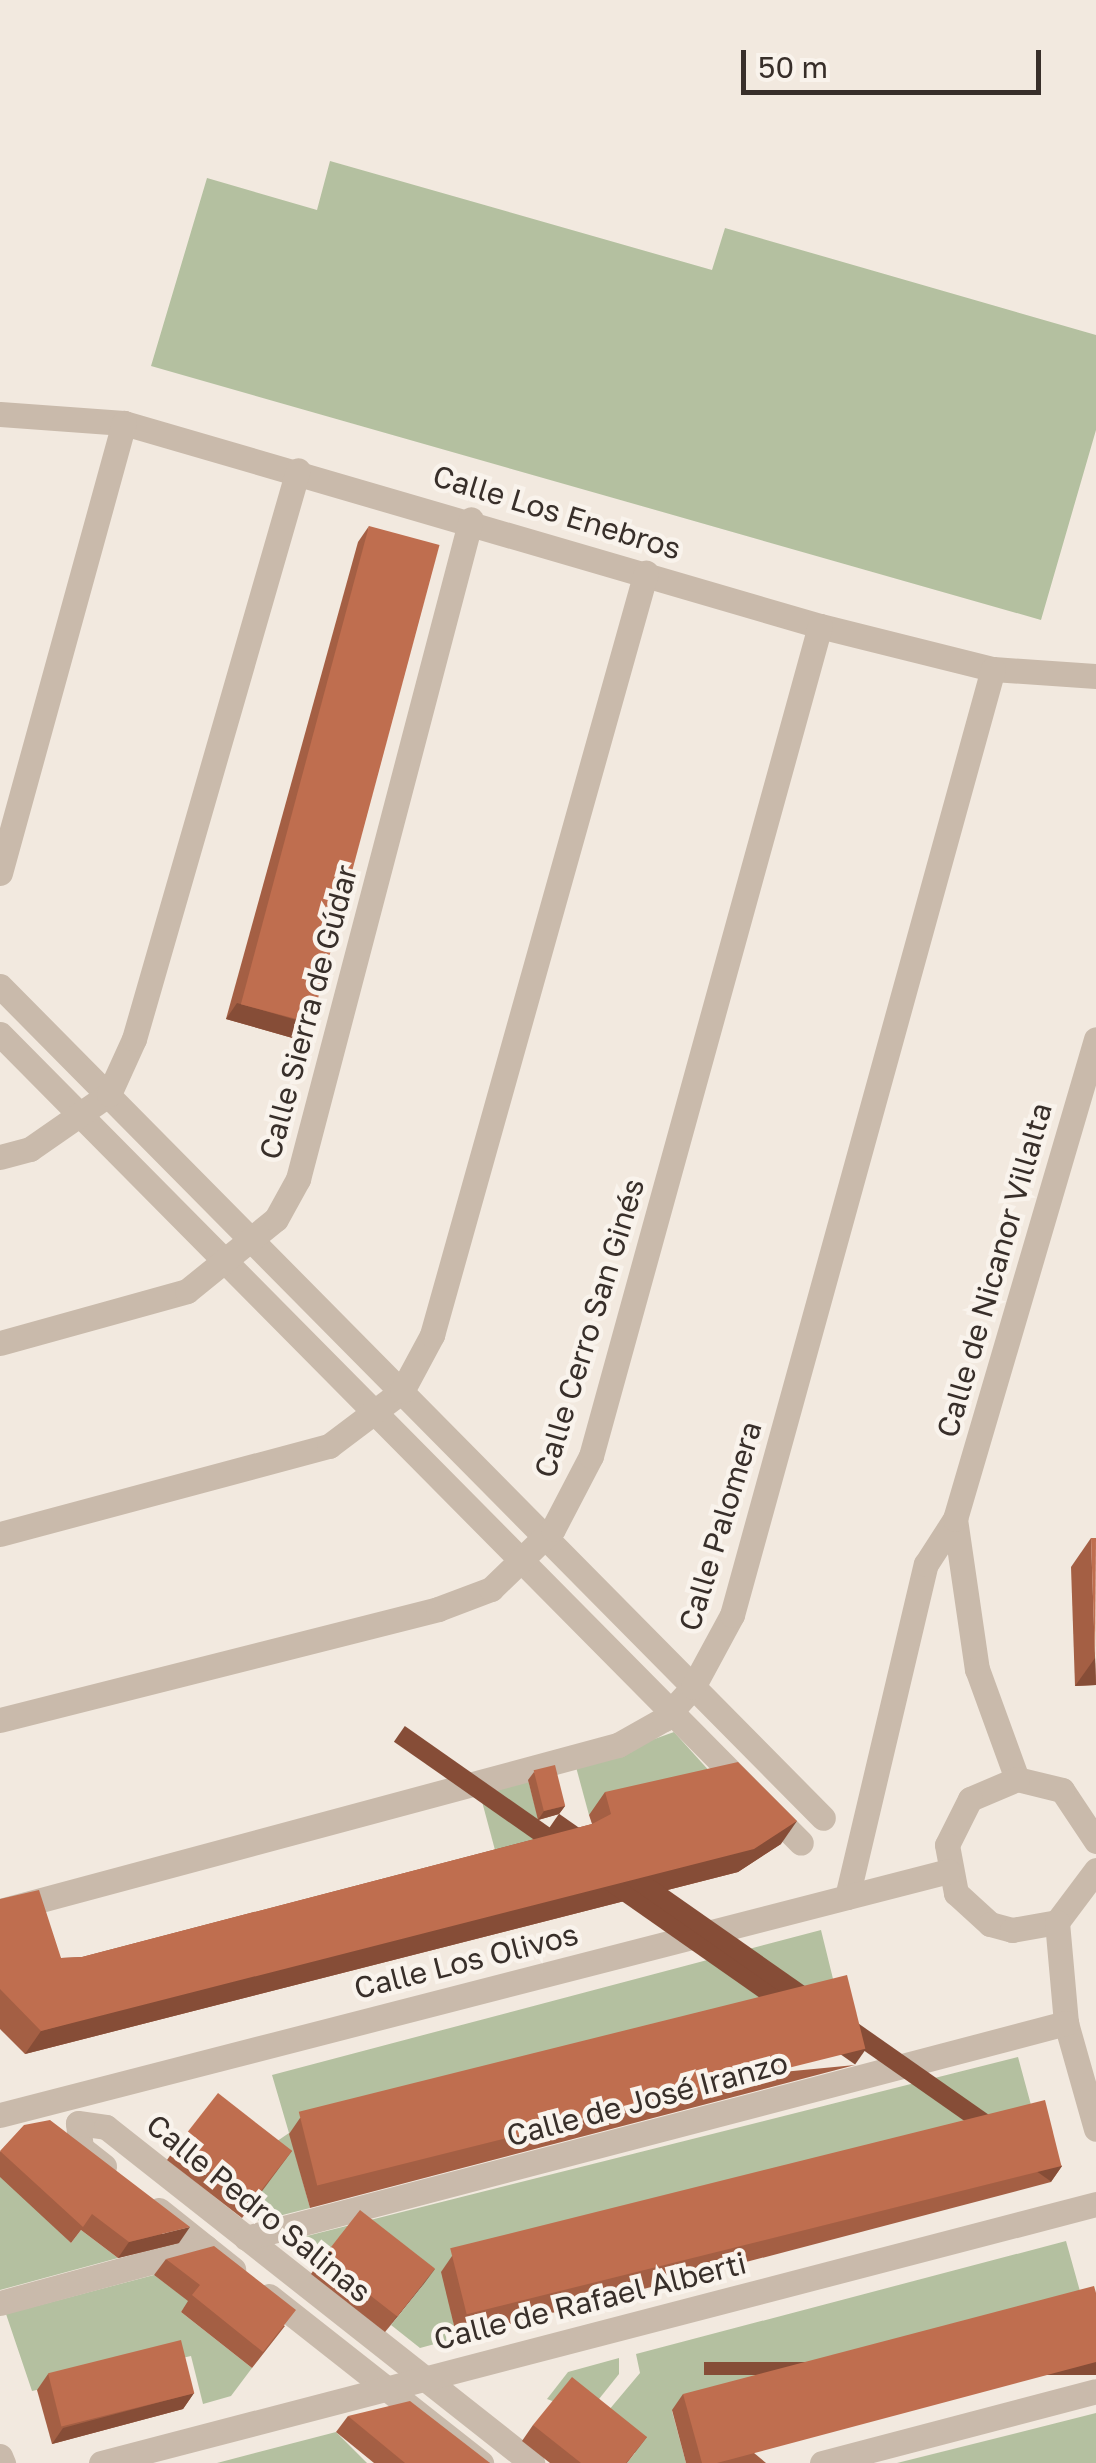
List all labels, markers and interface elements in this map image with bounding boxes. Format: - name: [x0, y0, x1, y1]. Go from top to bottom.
- scale bar: [746, 30, 1046, 92]
- text: 50 m: [758, 49, 828, 85]
- street label: Calle Los Enebros: [429, 457, 685, 567]
- street label: Calle Sierra de Gúdar: [251, 861, 365, 1163]
- street label: Calle de Nicanor Villalta: [929, 1098, 1059, 1442]
- street label: Calle Cerro San Ginés: [526, 1174, 652, 1482]
- street label: Calle Palomera: [671, 1417, 769, 1635]
- street label: Calle Los Olivos: [350, 1916, 582, 2006]
- street label: Calle de José Iranzo: [503, 2044, 791, 2154]
- street label: Calle Pedro Salinas: [140, 2106, 378, 2310]
- street label: Calle de Rafael Alberti: [430, 2245, 750, 2357]

